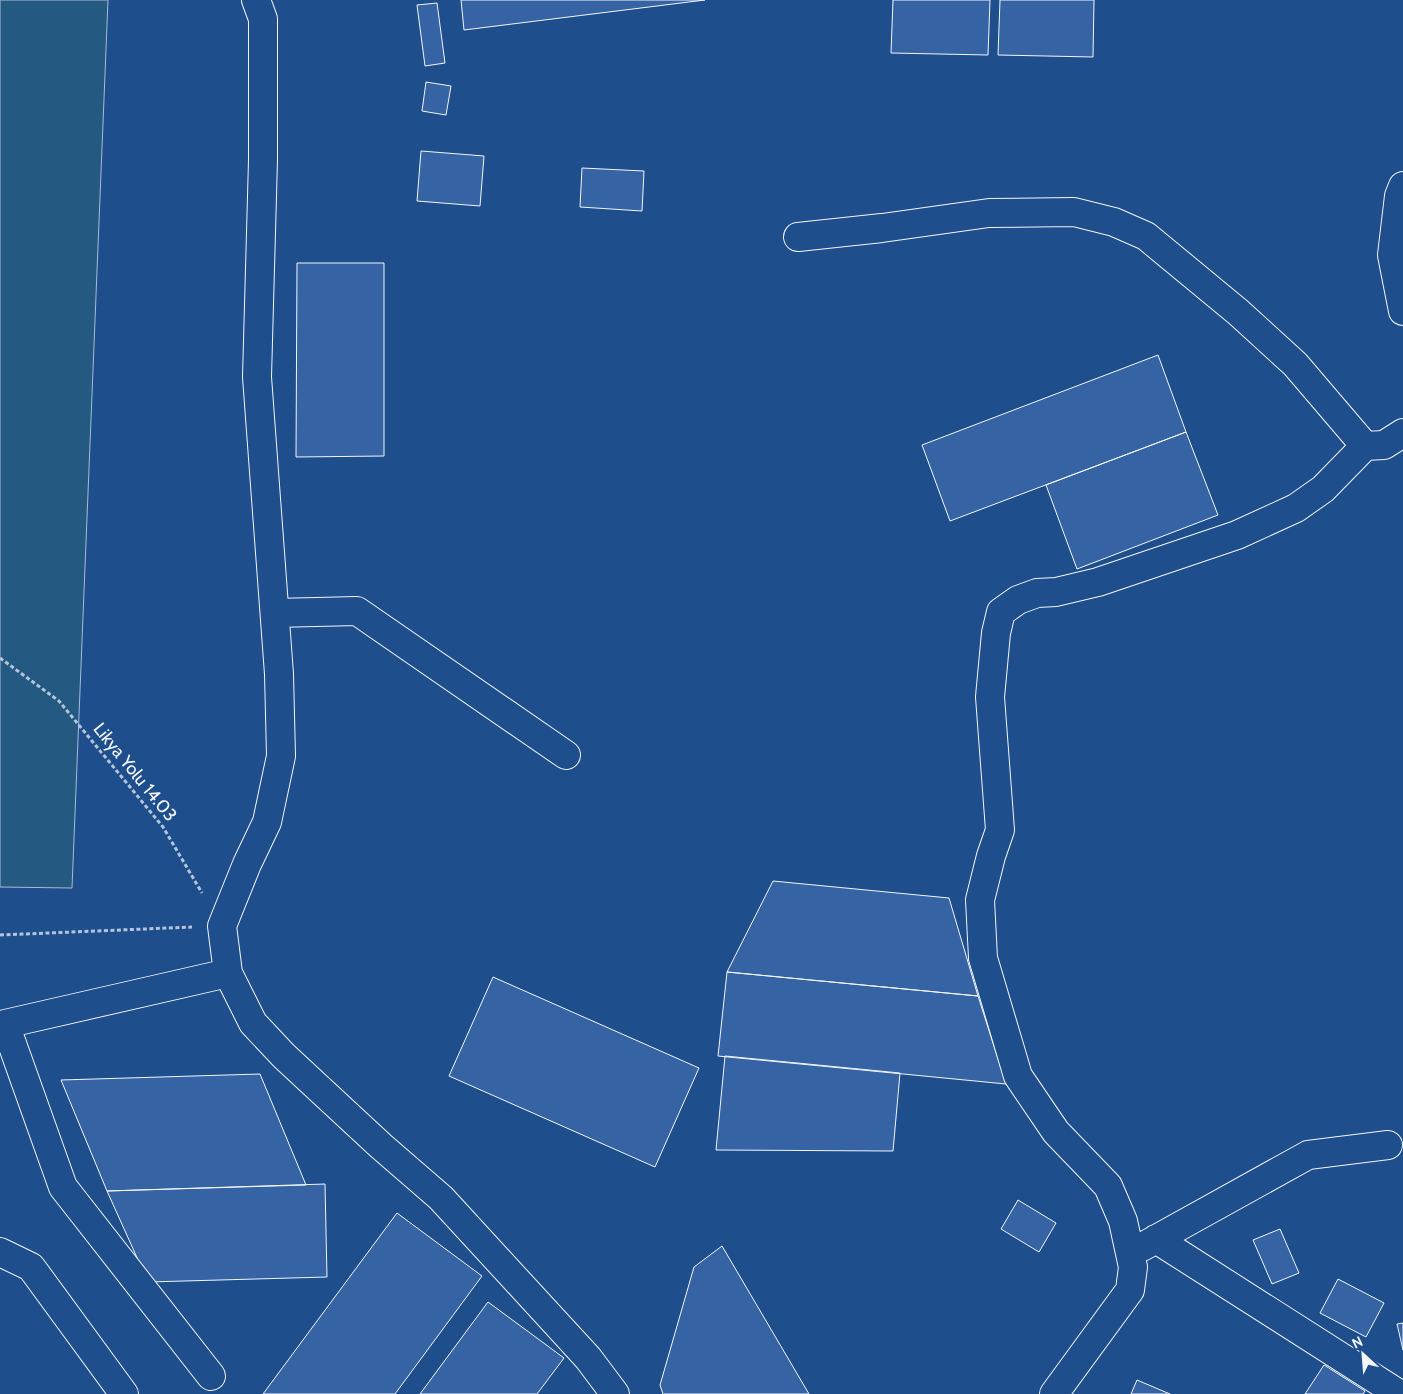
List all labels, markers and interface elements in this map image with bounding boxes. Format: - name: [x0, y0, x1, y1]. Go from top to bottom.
- street label: Likya Yolu 14.03: [88, 718, 182, 826]
- north arrow: [1338, 1329, 1388, 1379]
- text: N: [1349, 1332, 1366, 1353]

